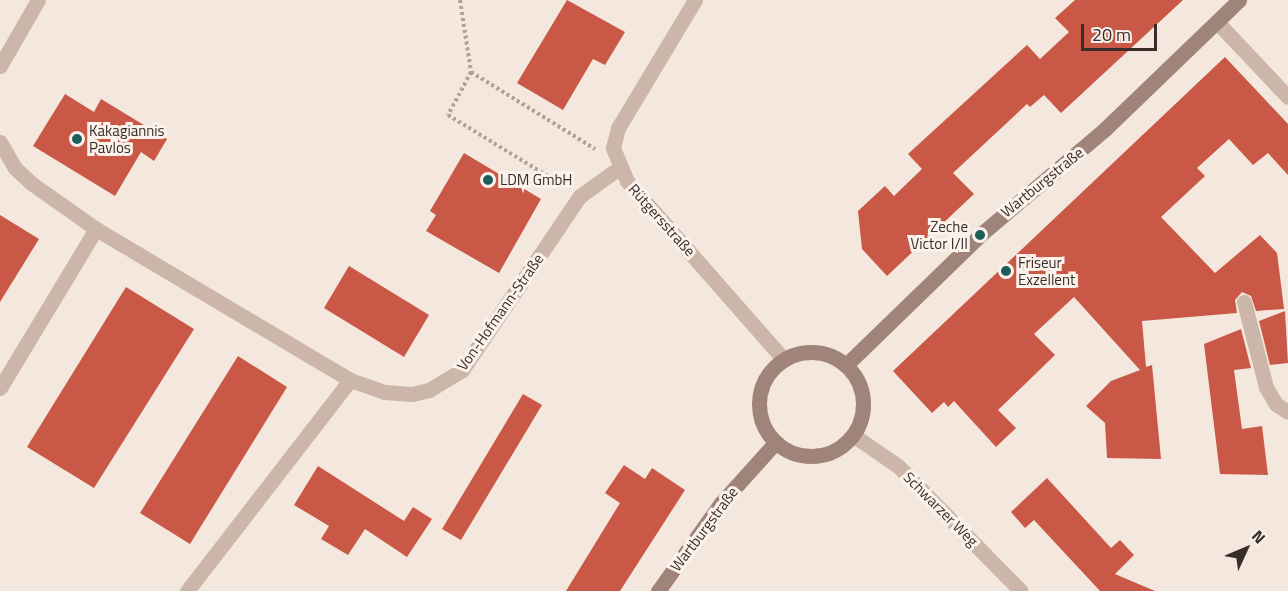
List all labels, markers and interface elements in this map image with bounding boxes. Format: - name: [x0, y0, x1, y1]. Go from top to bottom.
- scale bar: [1084, 12, 1160, 50]
- text: 20 m: [1092, 21, 1131, 48]
- place label: Kakagiannis Pavlos: [89, 121, 165, 156]
- marker: Kakagiannis Pavlos: [70, 132, 84, 146]
- street label: Wartburgstraße: [997, 143, 1087, 221]
- place label: LDM GmbH: [500, 171, 572, 189]
- marker: LDM GmbH: [481, 173, 495, 187]
- street label: Rütgersstraße: [625, 180, 699, 260]
- place label: Zeche Victor I/II: [911, 217, 968, 252]
- marker: Zeche Victor I/II: [973, 228, 987, 242]
- street label: Von-Hofmann-Straße: [453, 250, 547, 374]
- place label: Friseur Exzellent: [1018, 253, 1075, 288]
- marker: Friseur Exzellent: [999, 264, 1013, 278]
- street label: Schwarzer Weg: [900, 468, 982, 550]
- street label: Wartburgstraße: [666, 483, 742, 575]
- north arrow: [1216, 519, 1276, 579]
- text: N: [1246, 524, 1271, 549]

